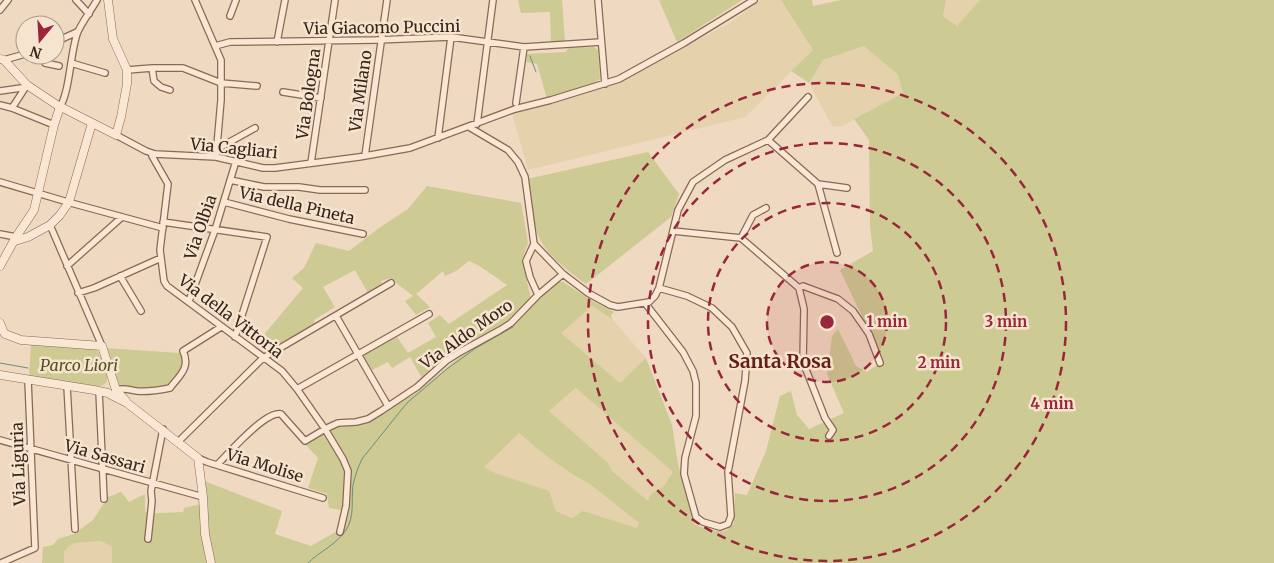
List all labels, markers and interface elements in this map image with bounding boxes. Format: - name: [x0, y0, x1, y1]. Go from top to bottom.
- north arrow: [15, 15, 65, 65]
- street label: Via Giacomo Puccini: [302, 16, 461, 38]
- text: N: [28, 42, 44, 63]
- street label: Via Bologna: [292, 47, 324, 142]
- street label: Via Milano: [344, 49, 376, 134]
- street label: Via Cagliari: [188, 133, 279, 163]
- street label: Via della Pineta: [236, 182, 357, 228]
- street label: Via Olbia: [179, 191, 221, 263]
- street label: Via della Vittoria: [174, 269, 288, 362]
- street label: Via Aldo Moro: [415, 295, 516, 374]
- text: 1 min: [867, 312, 907, 331]
- text: 3 min: [985, 312, 1027, 331]
- centre of rings: [818, 313, 836, 331]
- district label: Santa Rosa: [728, 349, 832, 373]
- text: 2 min: [918, 353, 960, 372]
- park label: Parco Liori: [40, 355, 118, 375]
- text: 4 min: [1030, 394, 1074, 413]
- street label: Via Liguria: [7, 421, 29, 507]
- street label: Via Sassari: [61, 435, 148, 477]
- street label: Via Molise: [223, 444, 306, 486]

